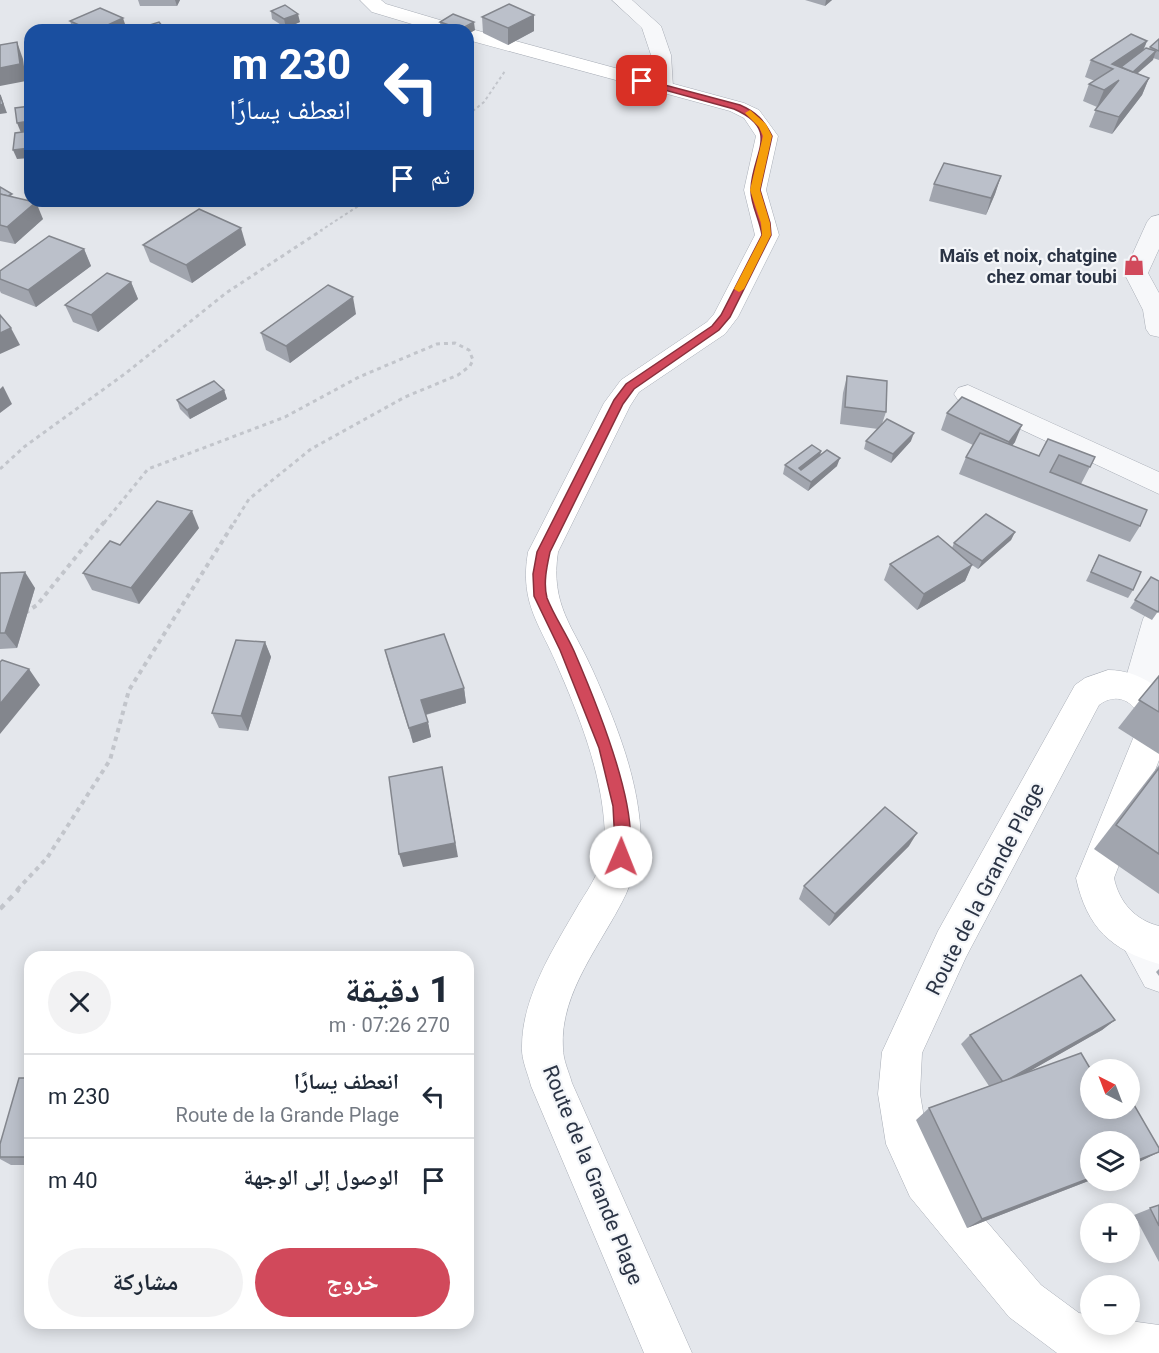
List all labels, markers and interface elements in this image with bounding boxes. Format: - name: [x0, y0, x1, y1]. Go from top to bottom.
- text: 230 m: [232, 40, 351, 89]
- icon: left: [372, 48, 450, 126]
- pin: [616, 55, 667, 106]
- icon: arrive: [625, 64, 658, 97]
- text: انعطف يسارًا: [229, 94, 351, 126]
- icon: arrive: [386, 162, 419, 195]
- text: ثم: [431, 164, 450, 189]
- place label: Maïs et noix, chatgine chez omar toubi: [940, 245, 1117, 287]
- shop icon: Maïs et noix, chatgine chez omar toubi: [1122, 253, 1146, 277]
- street label: Route de la Grande Plage: [921, 779, 1049, 999]
- position arrow: [589, 825, 653, 889]
- text: 1 دقيقة: [345, 969, 450, 1011]
- button: close: [48, 971, 111, 1034]
- text: 270 m · 07:26: [329, 1013, 450, 1037]
- north arrow: [1080, 1059, 1140, 1119]
- map controls: [1080, 1059, 1140, 1335]
- street label: Route de la Grande Plage: [538, 1062, 648, 1288]
- text: انعطف يسارًا: [294, 1069, 399, 1094]
- icon: left: [417, 1080, 450, 1113]
- text: 230 m: [48, 1084, 110, 1109]
- text: Route de la Grande Plage: [176, 1103, 399, 1127]
- button: layers: [1080, 1131, 1140, 1191]
- icon: arrive: [417, 1164, 450, 1197]
- text: الوصول إلى الوجهة: [243, 1165, 399, 1190]
- text: 40 m: [48, 1168, 98, 1193]
- button: +: [1080, 1203, 1140, 1263]
- button: مشاركة: [48, 1248, 243, 1317]
- button: خروج: [255, 1248, 450, 1317]
- button: −: [1080, 1275, 1140, 1335]

